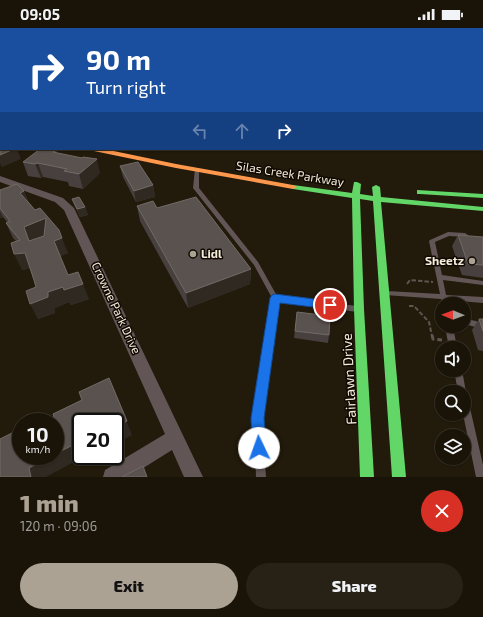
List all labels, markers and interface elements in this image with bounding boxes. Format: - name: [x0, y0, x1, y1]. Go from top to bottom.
- text: 09:05: [20, 5, 60, 23]
- text: 90 m: [86, 42, 151, 76]
- icon: right: [20, 44, 72, 96]
- text: Turn right: [86, 76, 166, 98]
- icon: left: [189, 120, 211, 142]
- icon: ahead: [231, 120, 253, 142]
- icon: right: [273, 120, 295, 142]
- street label: Silas Creek Parkway: [235, 158, 346, 189]
- place label: Lidl: [201, 246, 222, 260]
- marker: Lidl: [188, 249, 198, 259]
- place label: Sheetz: [425, 253, 464, 267]
- marker: Sheetz: [467, 256, 477, 266]
- street label: Crowne Park Drive: [89, 259, 144, 356]
- pin: [313, 288, 347, 322]
- icon: arrive: [319, 294, 341, 316]
- north arrow: [435, 297, 471, 333]
- map controls: [435, 297, 471, 465]
- street label: Fairlawn Drive: [338, 333, 359, 425]
- button: sound: [435, 341, 471, 377]
- button: search: [435, 385, 471, 421]
- speed limit sign: 20: [72, 413, 124, 465]
- text: 10: [27, 422, 49, 446]
- position arrow: [238, 427, 280, 469]
- button: layers: [435, 429, 471, 465]
- text: km/h: [26, 443, 50, 455]
- text: 1 min: [20, 488, 79, 517]
- button: close: [421, 490, 463, 532]
- text: 120 m · 09:06: [20, 518, 97, 534]
- button: Exit: [20, 563, 238, 609]
- button: Share: [246, 563, 463, 609]

